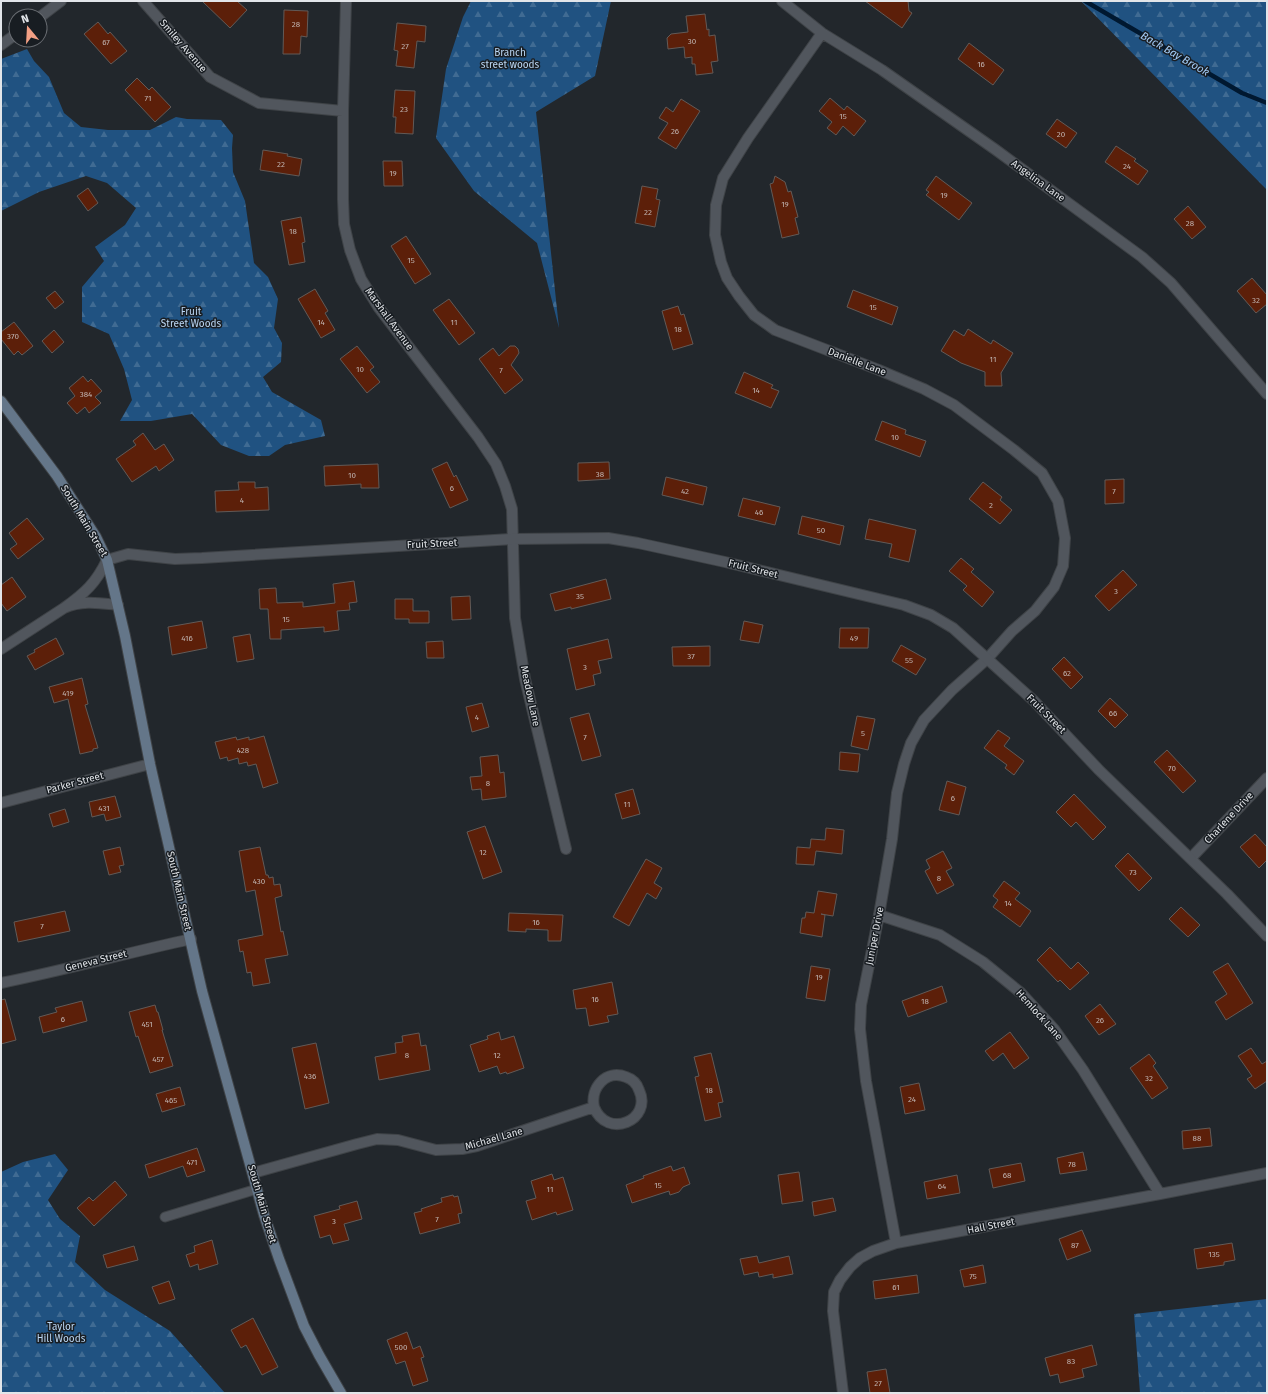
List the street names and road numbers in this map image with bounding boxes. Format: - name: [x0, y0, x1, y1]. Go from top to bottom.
- street label: Smiley Avenue: [157, 17, 209, 75]
- street label: Angelina Lane: [1009, 158, 1067, 204]
- street label: Marshall Avenue: [362, 285, 416, 353]
- street label: Danielle Lane: [826, 345, 888, 379]
- street label: South Main Street: [58, 483, 110, 559]
- street label: Fruit Street: [406, 537, 458, 551]
- street label: Fruit Street: [727, 557, 779, 581]
- street label: Meadow Lane: [518, 665, 542, 727]
- street label: Fruit Street: [1024, 692, 1068, 736]
- street label: Parker Street: [45, 770, 105, 796]
- street label: Charlene Drive: [1202, 790, 1256, 846]
- street label: South Main Street: [164, 850, 194, 932]
- street label: Juniper Drive: [863, 906, 887, 966]
- street label: Geneva Street: [64, 947, 128, 974]
- street label: Hemlock Lane: [1013, 987, 1065, 1043]
- street label: Michael Lane: [464, 1125, 524, 1153]
- street label: South Main Street: [245, 1163, 279, 1245]
- street label: Hall Street: [966, 1215, 1016, 1236]

